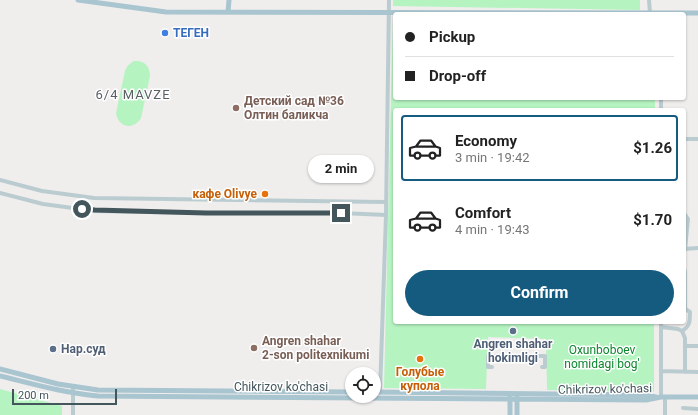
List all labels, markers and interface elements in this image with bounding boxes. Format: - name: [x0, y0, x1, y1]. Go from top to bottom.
- place label: ТЕГЕН: [173, 26, 209, 40]
- marker: ТЕГЕН: [160, 28, 170, 38]
- text: Pickup: [429, 28, 475, 46]
- text: Drop-off: [429, 67, 486, 85]
- district label: 6/4 MAVZE: [95, 87, 171, 102]
- place label: Детский сад №36 Олтин баликча: [244, 94, 344, 122]
- marker: Детский сад №36 Олтин баликча: [231, 103, 241, 113]
- icon: car: [407, 130, 443, 166]
- text: Economy: [455, 132, 517, 150]
- text: $1.26: [633, 139, 672, 157]
- text: 3 min · 19:42: [455, 150, 530, 165]
- callout: 2 min: [308, 155, 374, 183]
- text: 2 min: [325, 161, 357, 176]
- place label: кафе Olivye: [192, 187, 258, 201]
- marker: кафе Olivye: [260, 189, 270, 199]
- route start: [73, 200, 91, 218]
- icon: car: [407, 202, 443, 238]
- route end: [332, 204, 350, 222]
- text: Comfort: [455, 204, 511, 222]
- text: $1.70: [633, 211, 672, 229]
- text: 4 min · 19:43: [455, 222, 530, 237]
- button: Confirm: [405, 270, 674, 316]
- marker: Angren shahar hokimligi: [508, 326, 518, 336]
- place label: Angren shahar 2-son politexnikumi: [262, 334, 369, 362]
- place label: Angren shahar hokimligi: [474, 337, 553, 365]
- place label: Нар.суд: [61, 342, 106, 356]
- marker: Angren shahar 2-son politexnikumi: [249, 343, 259, 353]
- park label: Oxunboboev nomidagi bog': [564, 343, 640, 371]
- marker: Нар.суд: [48, 344, 58, 354]
- marker: Голубые купола: [415, 354, 425, 364]
- place label: Голубые купола: [396, 365, 445, 393]
- map controls: [345, 367, 381, 403]
- button: locate: [345, 367, 381, 403]
- street label: Chikrizov ko'chasi: [234, 380, 328, 394]
- street label: Chikrizov ko'chasi: [558, 381, 652, 397]
- scale bar: [12, 387, 117, 406]
- text: 200 m: [18, 389, 49, 402]

